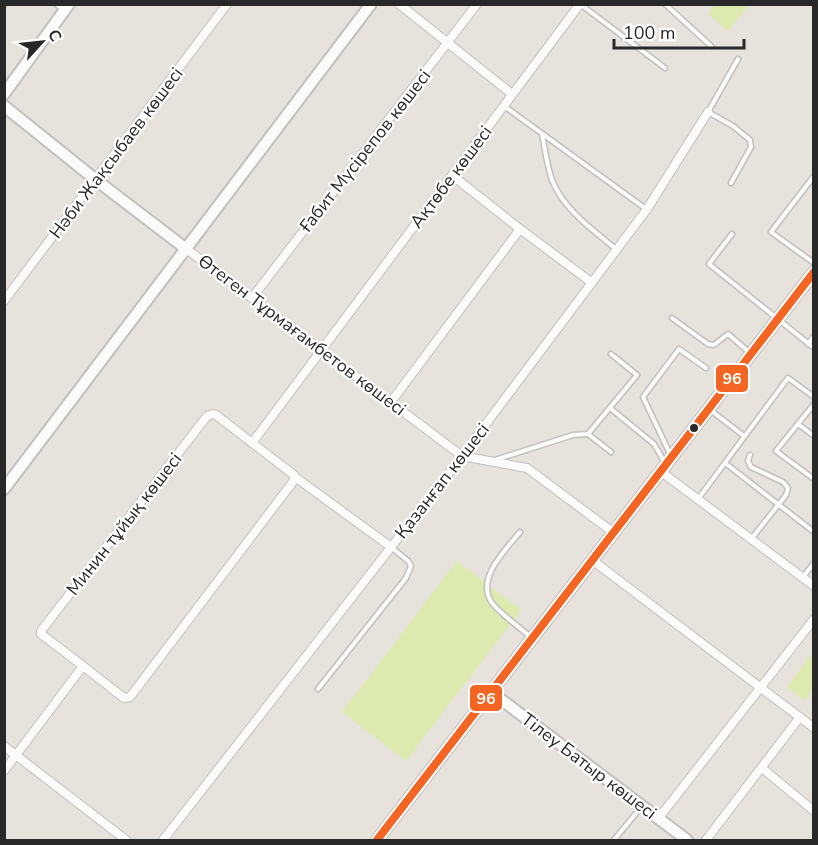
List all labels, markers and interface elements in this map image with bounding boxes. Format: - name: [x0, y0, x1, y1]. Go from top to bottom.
- north arrow: [12, 12, 72, 72]
- scale bar: [614, 12, 744, 50]
- text: 100 m: [623, 21, 675, 45]
- text: С: [42, 26, 67, 46]
- street label: Нәби Жақсыбаев көшесі: [44, 63, 188, 243]
- street label: Ғабит Мүсірепов көшесі: [294, 65, 436, 237]
- street label: Ақтөбе көшесі: [404, 121, 498, 233]
- street label: Өтеген Тұрмағамбетов көшесі: [193, 249, 411, 421]
- line badge: 96: [715, 364, 749, 393]
- text: 96: [722, 368, 742, 390]
- street label: Қазанғап көшесі: [389, 418, 495, 544]
- unlabelled marker: [688, 422, 700, 434]
- street label: Минин тұйық көшесі: [61, 448, 187, 600]
- line badge: 96: [469, 684, 503, 712]
- text: 96: [476, 688, 496, 710]
- street label: Тілеу Батыр көшесі: [516, 707, 662, 825]

